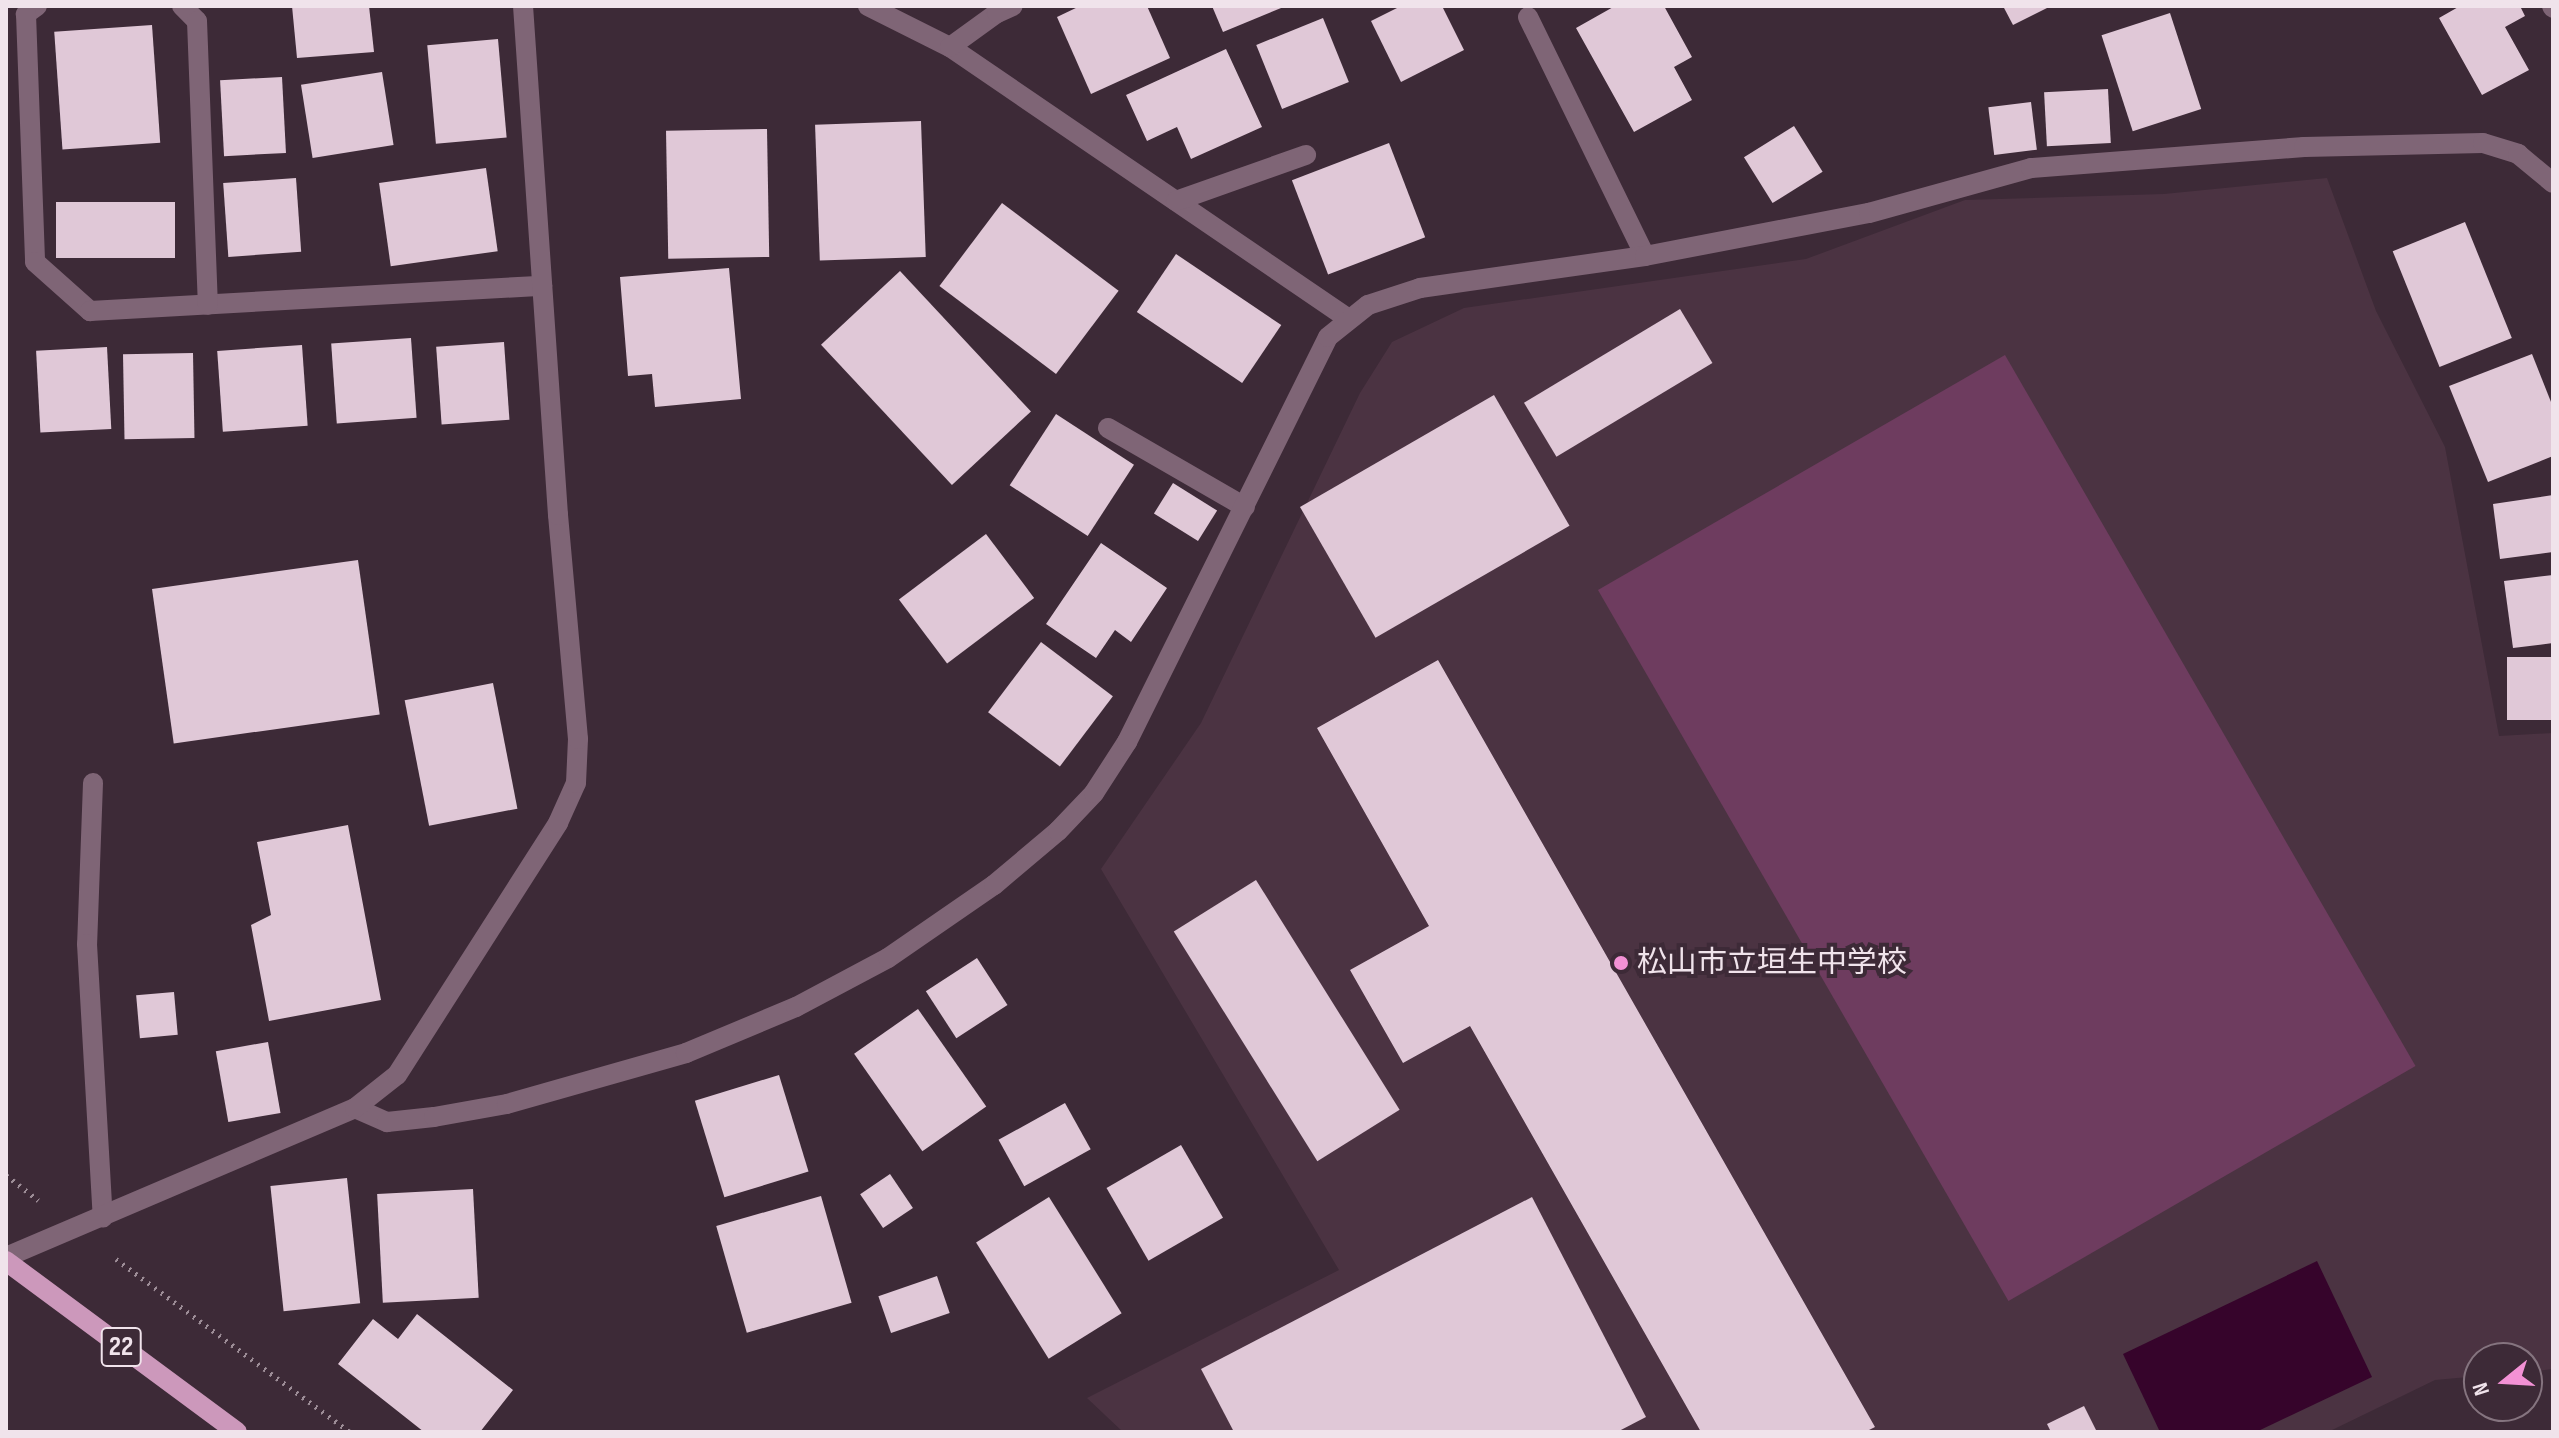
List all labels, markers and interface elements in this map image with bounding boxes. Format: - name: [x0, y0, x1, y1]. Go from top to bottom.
- place label: 松山市立垣生中学校: [1637, 945, 1907, 981]
- marker: 松山市立垣生中学校: [1612, 954, 1630, 972]
- road number: 22: [99, 1323, 143, 1371]
- north arrow: [2463, 1342, 2543, 1422]
- text: N: [2467, 1379, 2496, 1399]

